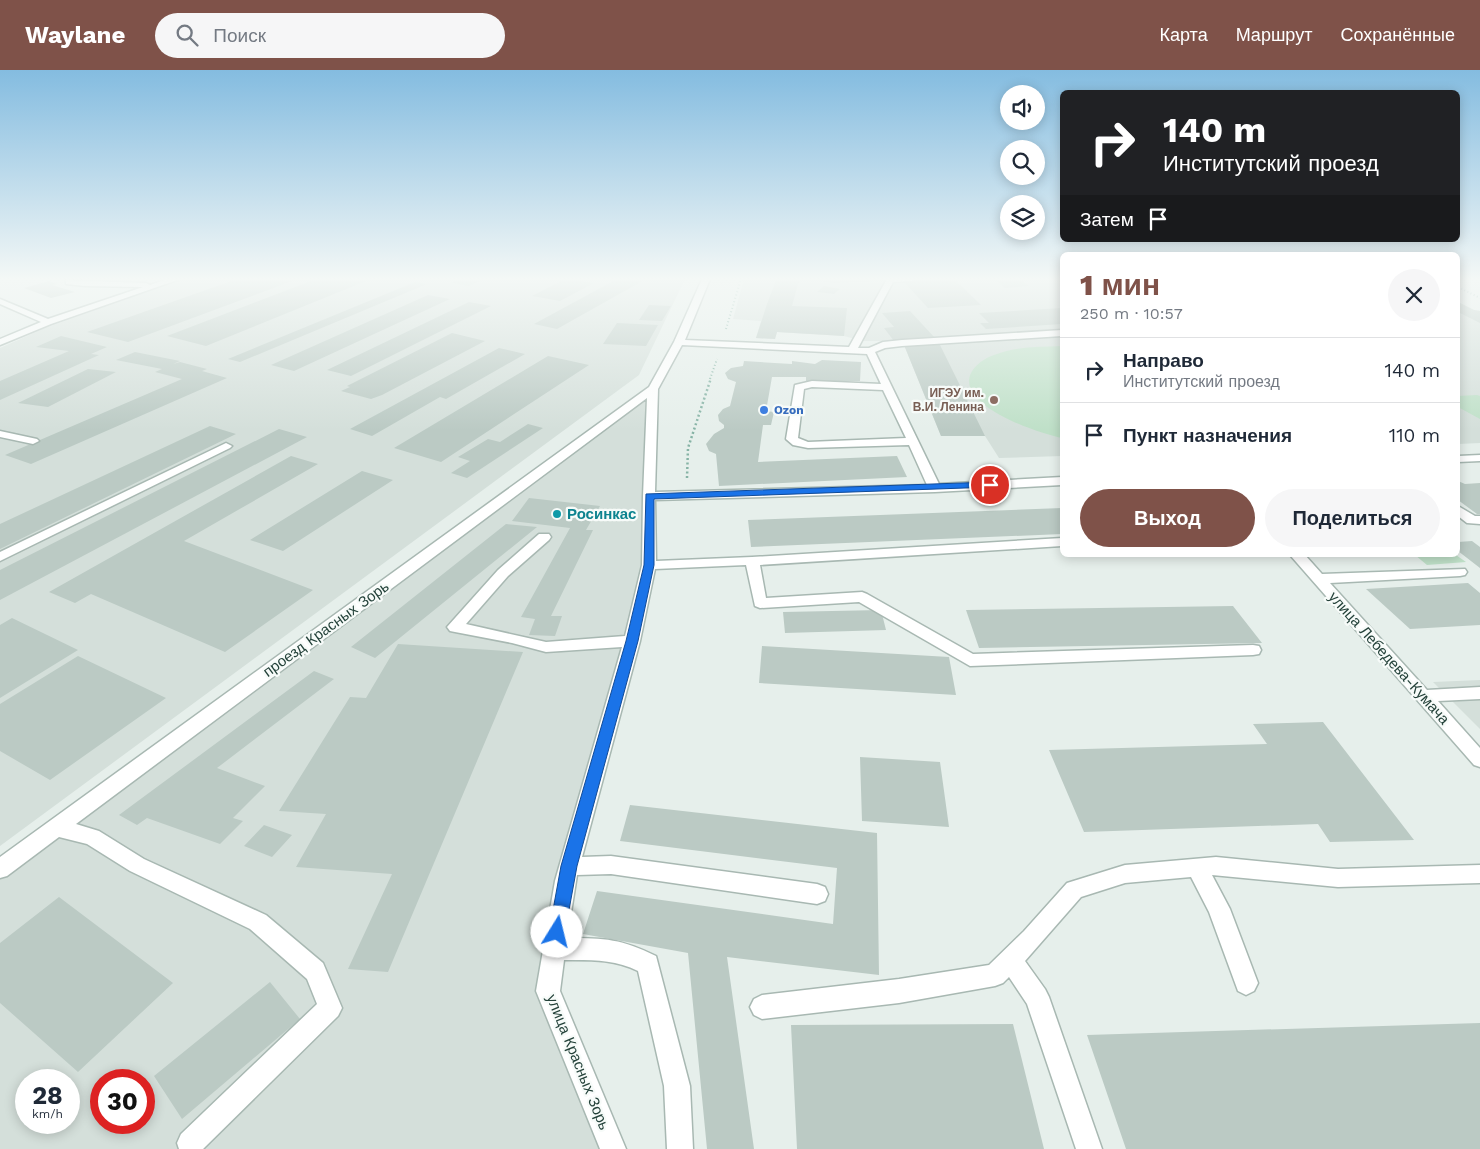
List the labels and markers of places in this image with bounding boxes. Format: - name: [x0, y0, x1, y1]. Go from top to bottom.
- place label: ИГЭУ им. В.И. Ленина: [913, 386, 984, 414]
- marker: ИГЭУ им. В.И. Ленина: [988, 394, 1000, 406]
- place label: Ozon: [774, 403, 804, 417]
- marker: Ozon: [758, 404, 770, 416]
- pin: [969, 464, 1011, 506]
- place label: Росинкас: [567, 505, 636, 523]
- marker: Росинкас: [551, 508, 563, 520]

